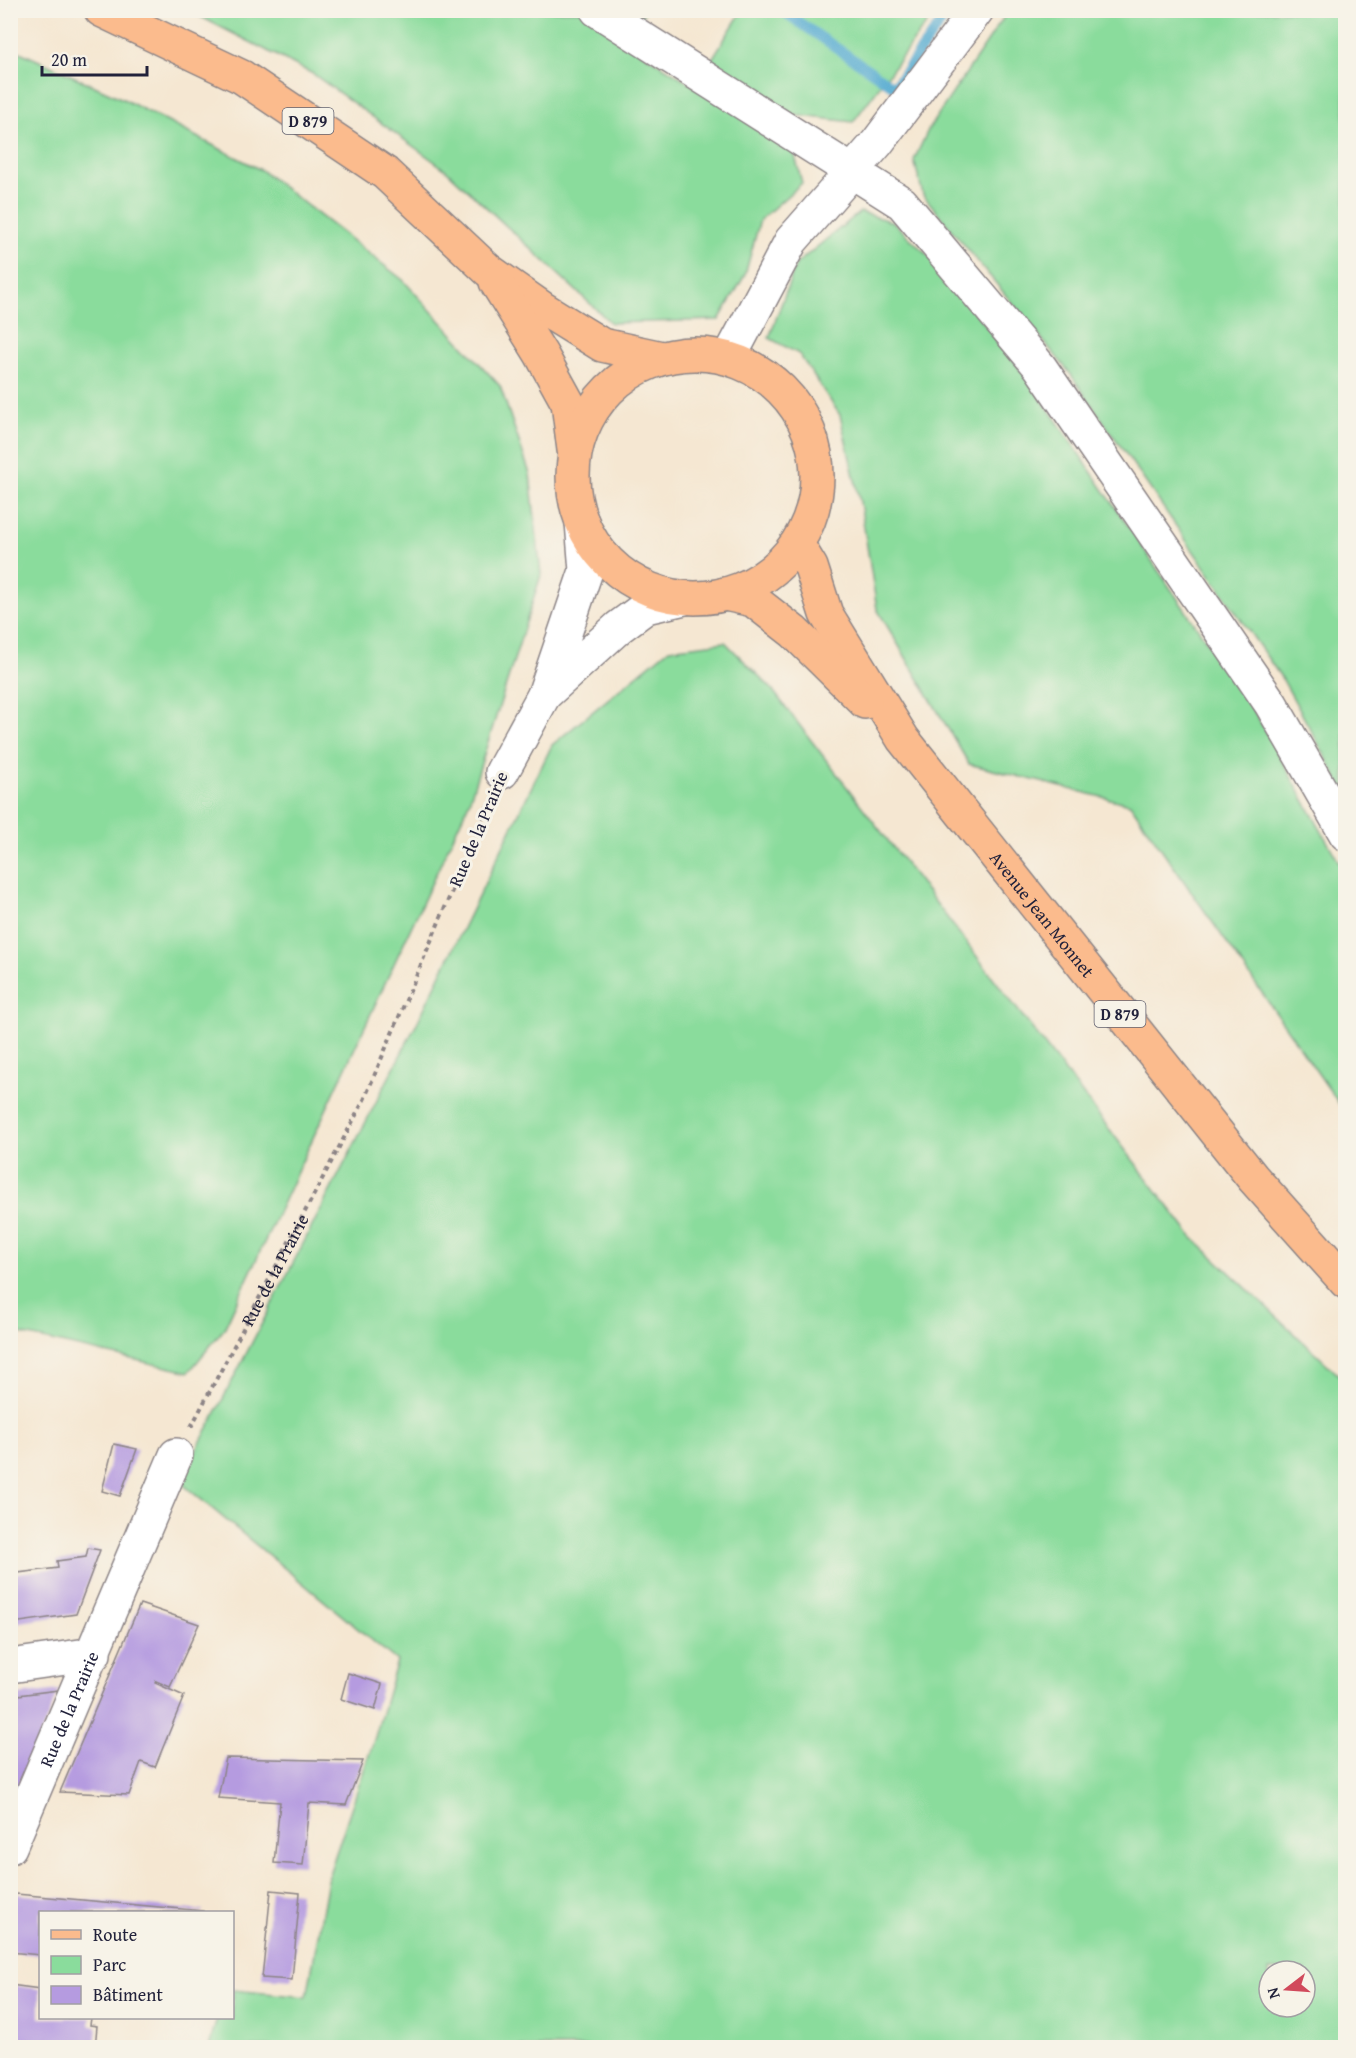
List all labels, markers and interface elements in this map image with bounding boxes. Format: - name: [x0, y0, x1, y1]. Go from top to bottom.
- scale bar: [42, 39, 147, 77]
- text: 20 m: [51, 46, 87, 73]
- road number: D 879: [282, 108, 334, 134]
- street label: Rue de la Prairie: [441, 767, 515, 891]
- street label: Avenue Jean Monnet: [984, 845, 1102, 984]
- road number: D 879: [1094, 1001, 1146, 1027]
- street label: Rue de la Prairie: [233, 1209, 315, 1331]
- street label: Rue de la Prairie: [32, 1647, 105, 1771]
- legend: [39, 1911, 234, 2019]
- text: Route: [93, 1921, 137, 1948]
- text: Parc: [93, 1951, 126, 1978]
- north arrow: [1257, 1959, 1317, 2019]
- text: Bâtiment: [93, 1981, 163, 2008]
- text: N: [1260, 1984, 1286, 2002]

